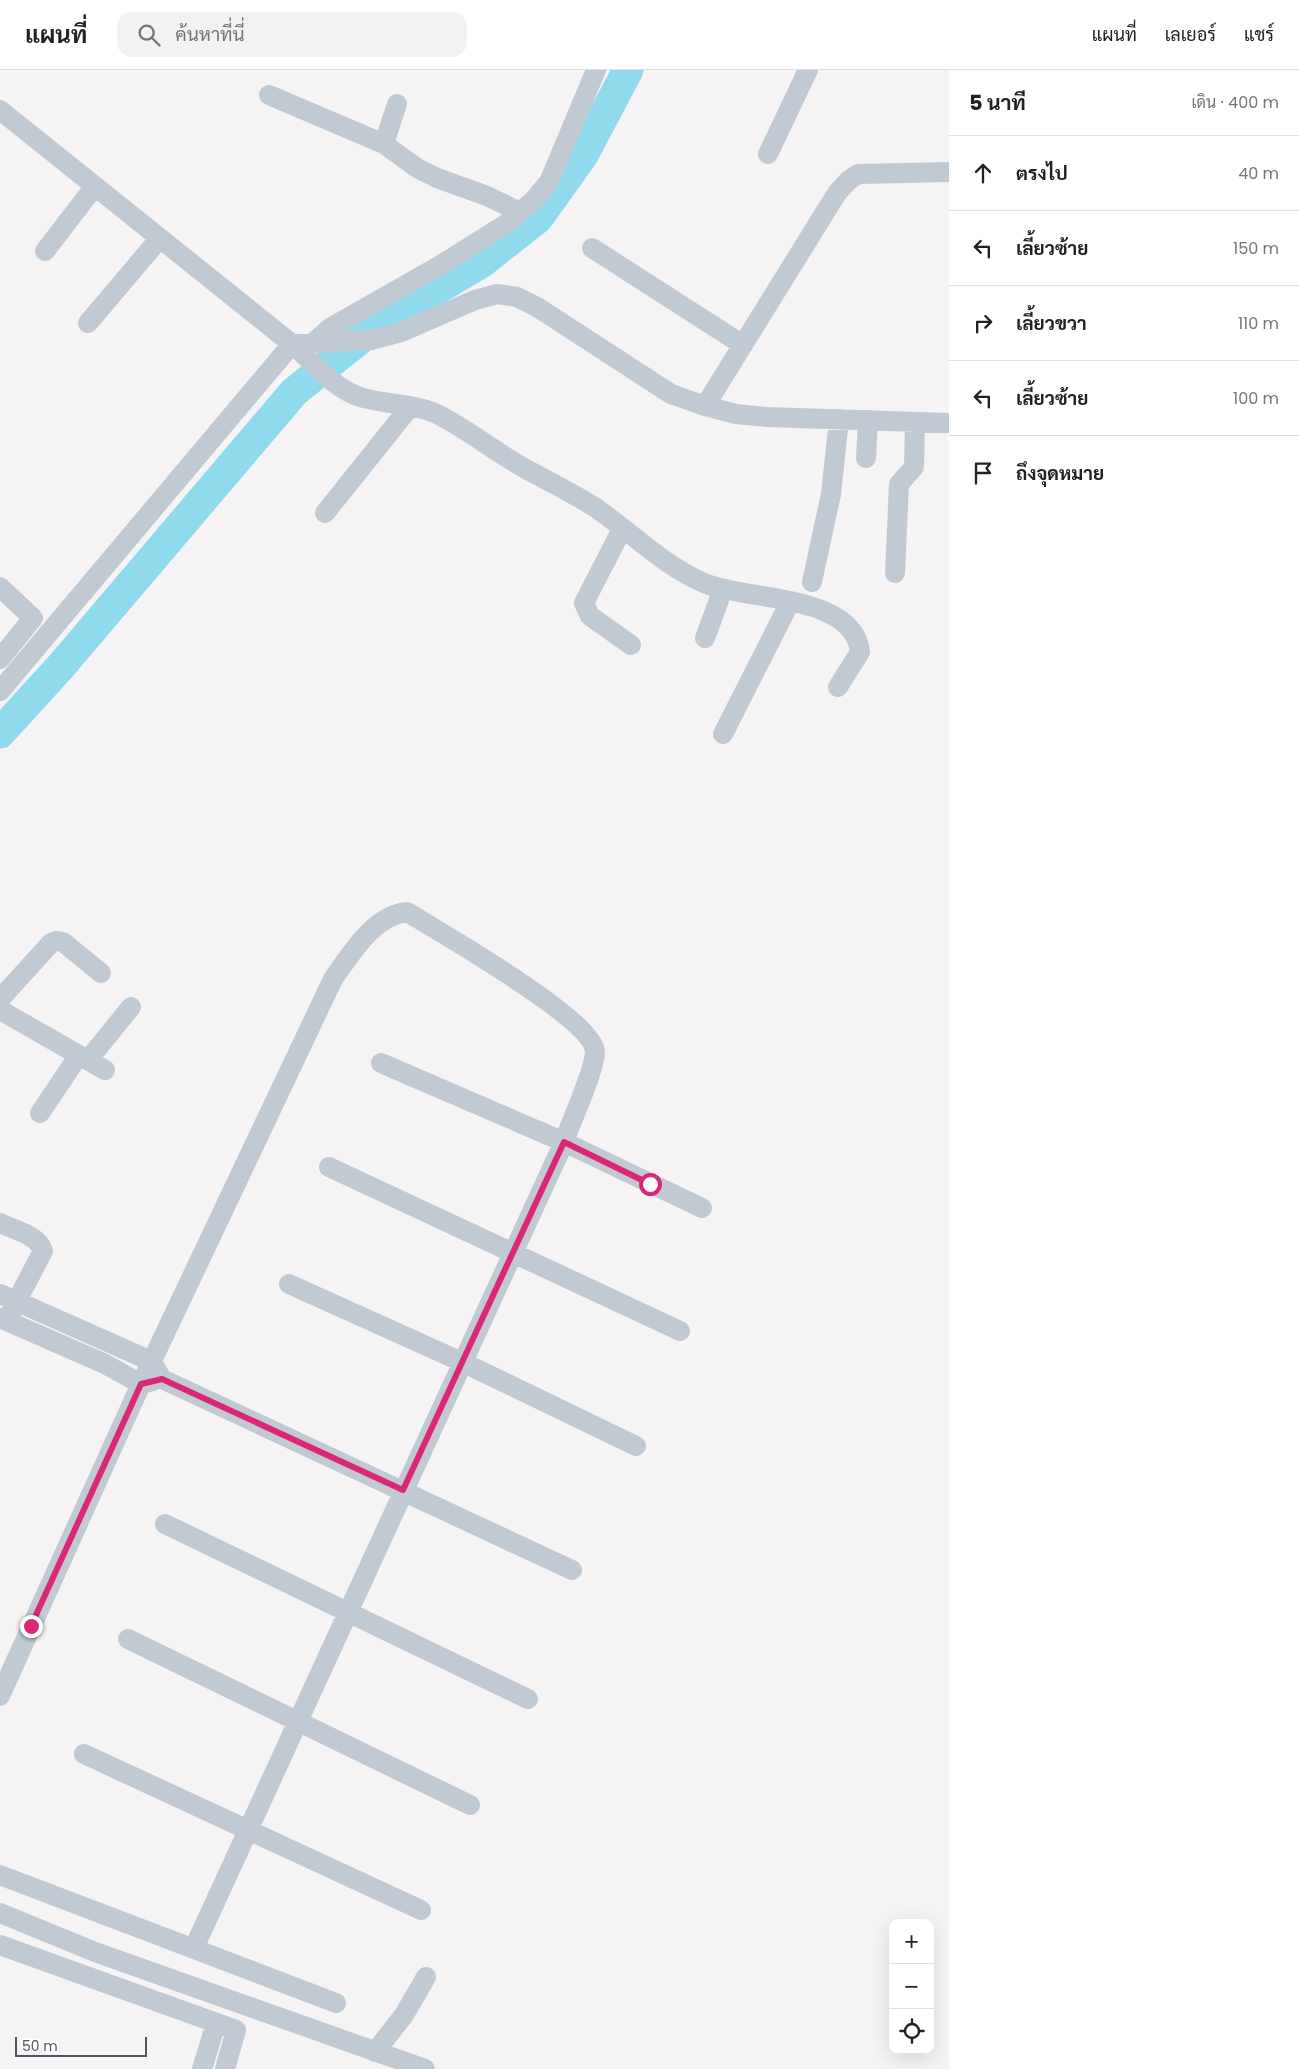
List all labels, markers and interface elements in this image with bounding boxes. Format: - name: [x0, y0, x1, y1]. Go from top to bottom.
- search box: [117, 12, 467, 57]
- text: แผนที่: [25, 18, 87, 51]
- icon: search: [135, 21, 163, 49]
- text: ค้นหาที่นี่: [175, 21, 245, 48]
- text: แผนที่: [1092, 22, 1137, 47]
- text: เลเยอร์: [1165, 22, 1216, 47]
- text: แชร์: [1244, 22, 1274, 47]
- text: 5 นาที: [969, 88, 1026, 117]
- text: เดิน · 400 m: [1192, 91, 1279, 114]
- icon: ahead: [969, 159, 997, 187]
- text: ตรงไป: [1016, 160, 1068, 187]
- text: 40 m: [1238, 162, 1279, 185]
- icon: left: [969, 234, 997, 262]
- text: เลี้ยวซ้าย: [1016, 235, 1088, 262]
- text: 150 m: [1233, 237, 1279, 260]
- icon: right: [969, 309, 997, 337]
- text: เลี้ยวขวา: [1016, 310, 1087, 337]
- text: 110 m: [1238, 312, 1279, 335]
- icon: left: [969, 384, 997, 412]
- text: เลี้ยวซ้าย: [1016, 385, 1088, 412]
- text: 100 m: [1233, 387, 1279, 410]
- icon: arrive: [969, 459, 997, 487]
- text: ถึงจุดหมาย: [1016, 460, 1104, 487]
- route start: [639, 1173, 662, 1196]
- route end: [20, 1615, 43, 1638]
- map controls: [889, 1919, 934, 2054]
- button: +: [889, 1919, 934, 1964]
- button: −: [889, 1964, 934, 2009]
- button: locate: [889, 2009, 934, 2054]
- scale bar: [15, 2034, 148, 2057]
- text: 50 m: [22, 2036, 58, 2056]

